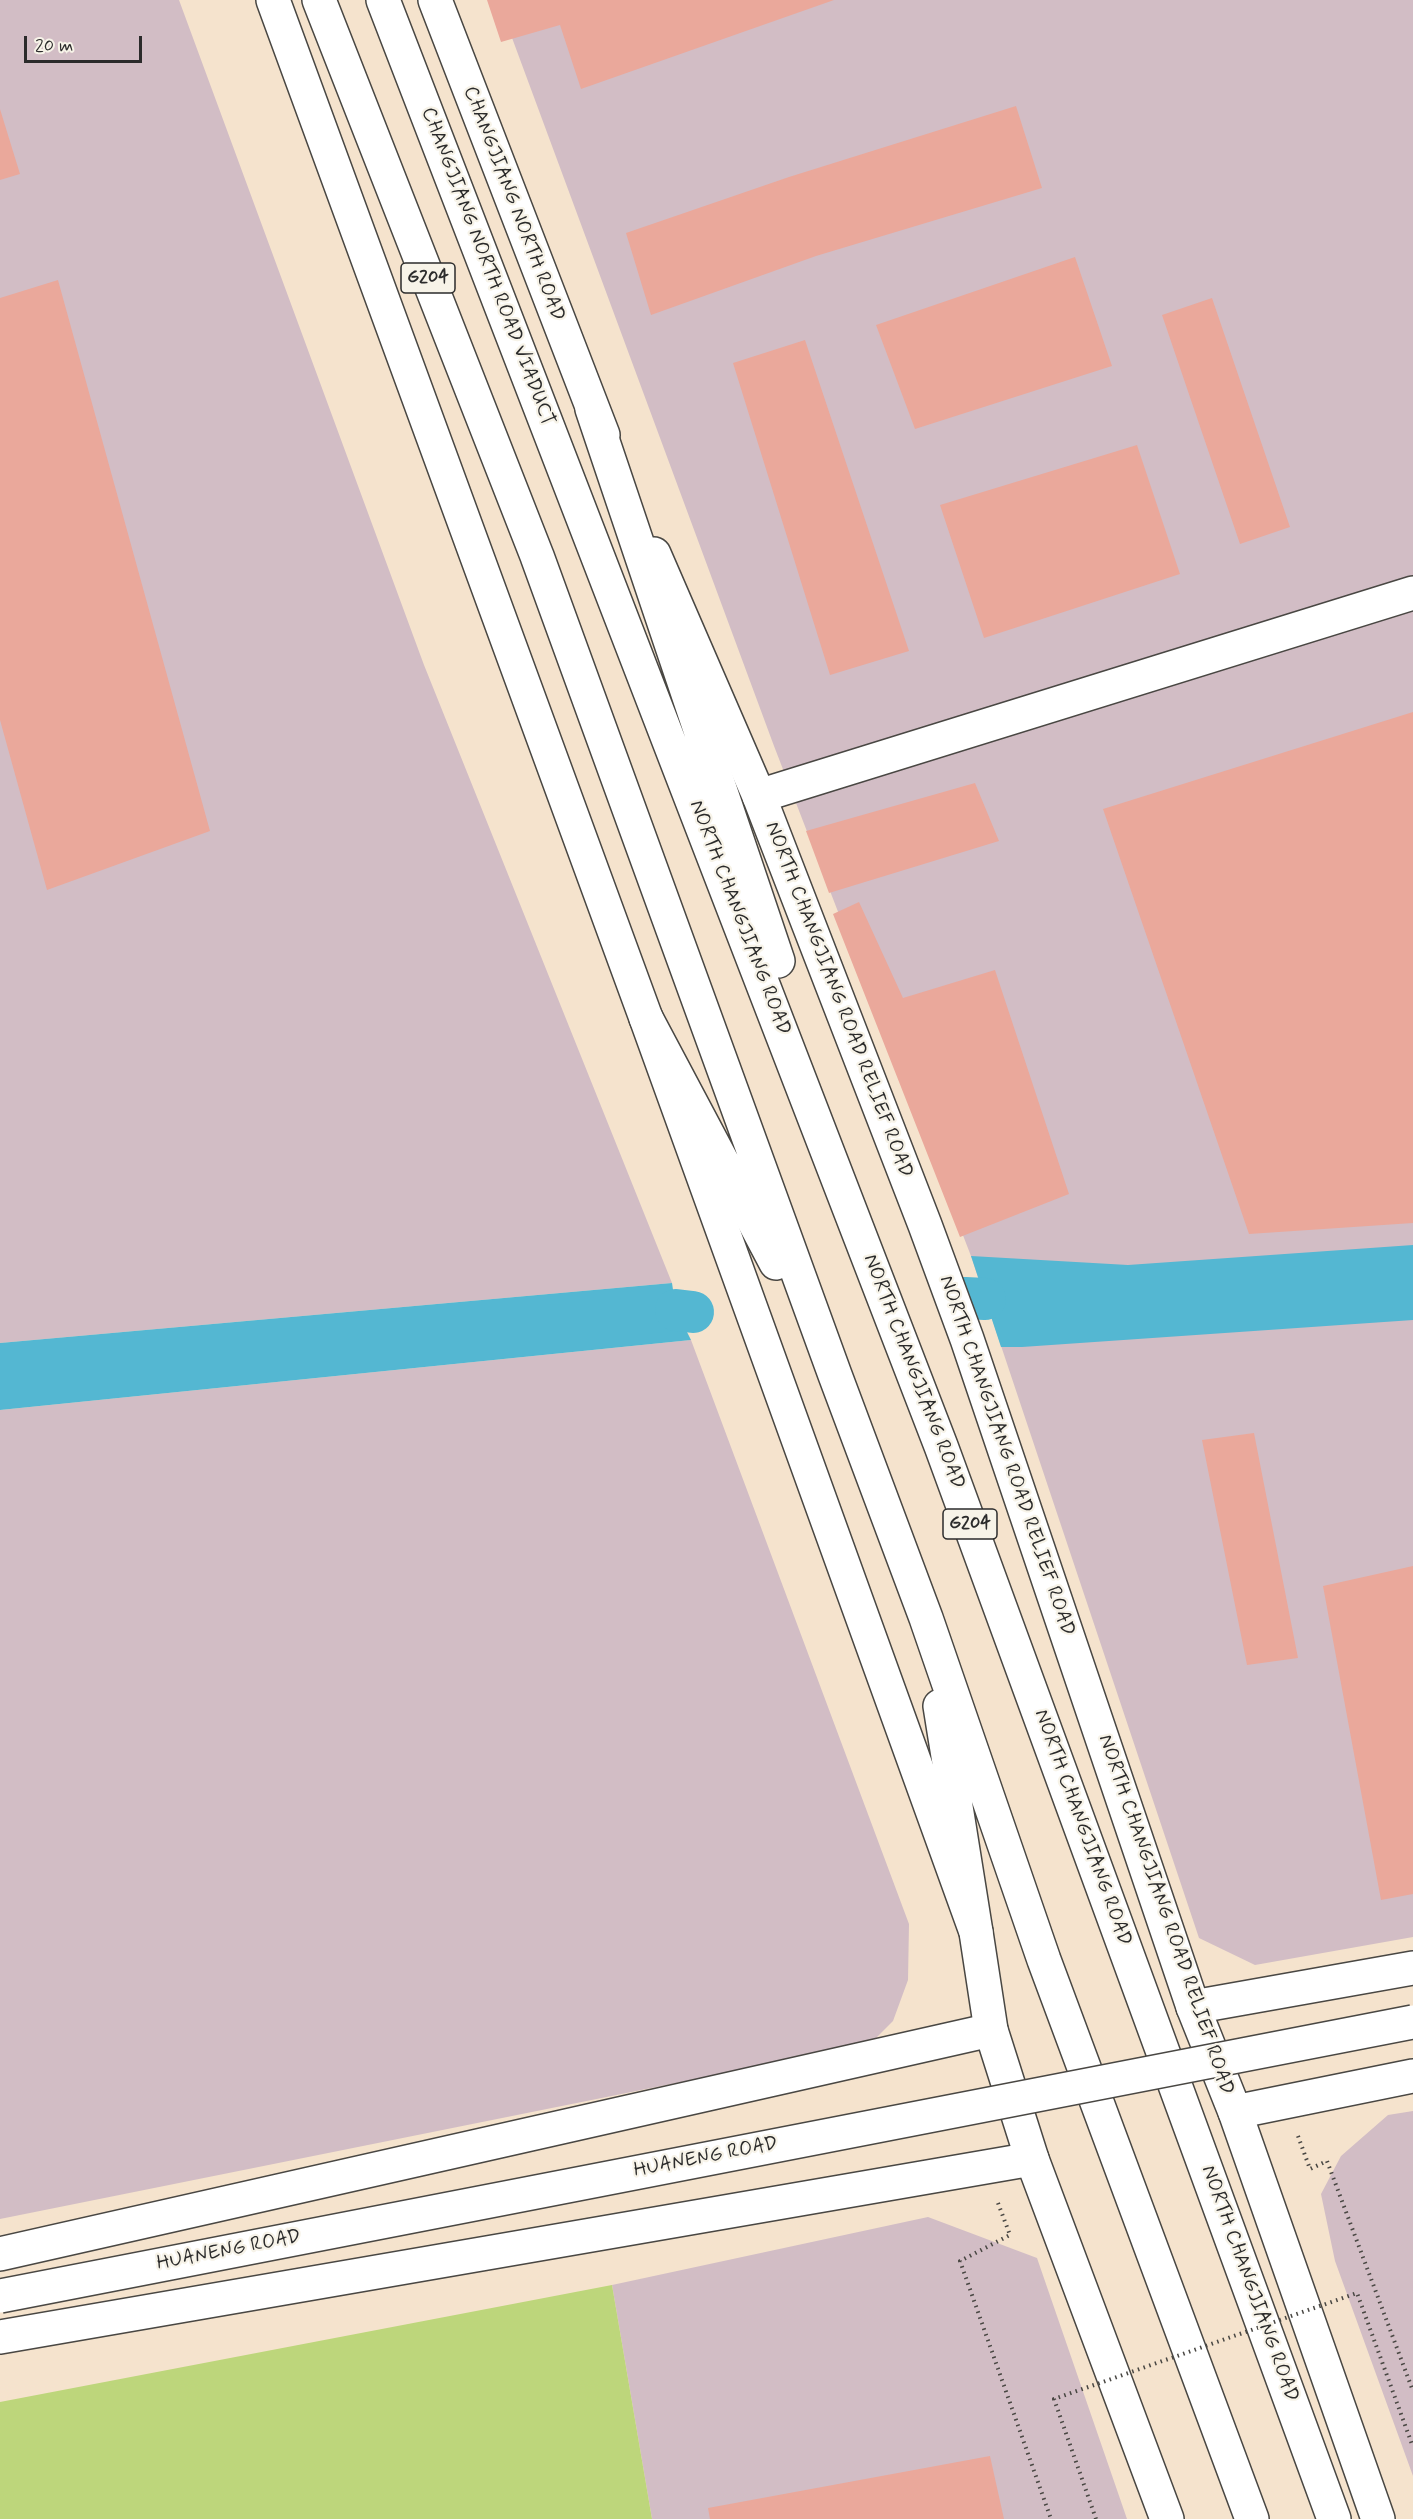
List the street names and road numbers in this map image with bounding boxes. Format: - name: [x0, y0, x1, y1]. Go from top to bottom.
- street label: CHANGJIANG NORTH ROAD: [457, 83, 569, 325]
- street label: CHANGJIANG NORTH ROAD VIADUCT: [415, 104, 559, 430]
- road number: G204: [401, 263, 455, 293]
- street label: NORTH CHANGJIANG ROAD: [683, 797, 795, 1039]
- street label: NORTH CHANGJIANG ROAD RELIEF ROAD: [759, 819, 917, 1181]
- street label: NORTH CHANGJIANG ROAD: [857, 1251, 969, 1493]
- street label: NORTH CHANGJIANG ROAD RELIEF ROAD: [933, 1273, 1079, 1639]
- road number: G204: [943, 1509, 997, 1539]
- street label: NORTH CHANGJIANG ROAD: [1028, 1707, 1136, 1949]
- street label: NORTH CHANGJIANG ROAD RELIEF ROAD: [1092, 1732, 1238, 2098]
- street label: HUANENG ROAD: [632, 2132, 780, 2184]
- street label: NORTH CHANGJIANG ROAD: [1195, 2163, 1303, 2405]
- street label: HUANENG ROAD: [155, 2225, 303, 2277]

